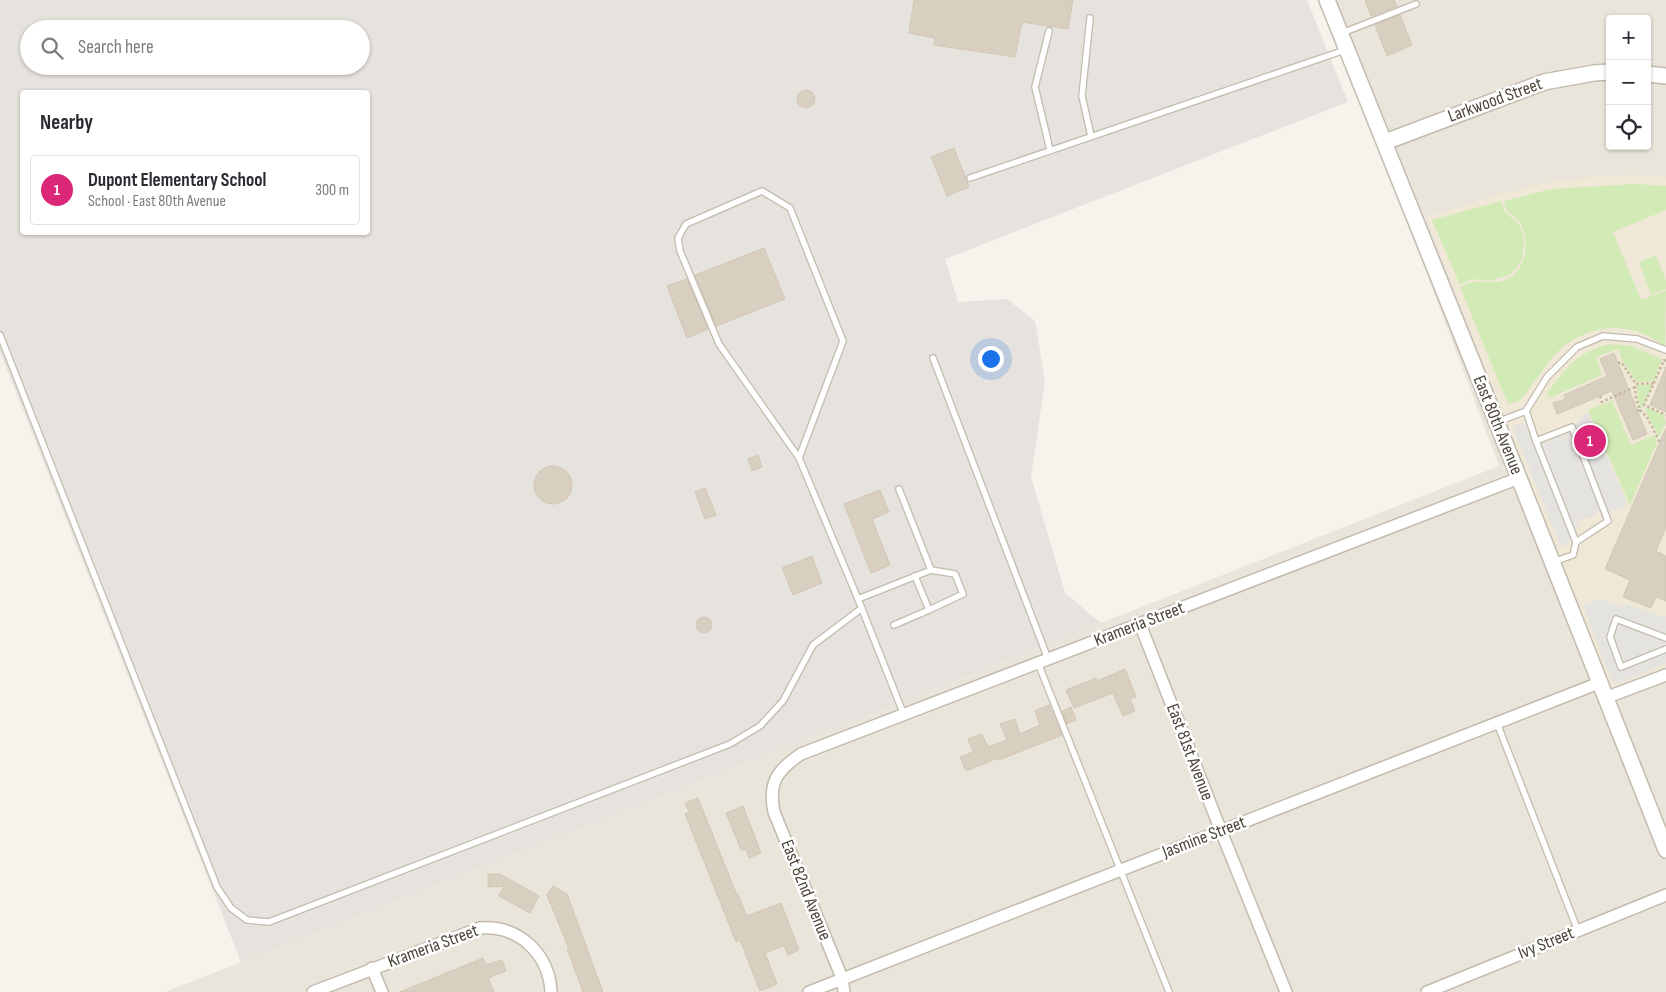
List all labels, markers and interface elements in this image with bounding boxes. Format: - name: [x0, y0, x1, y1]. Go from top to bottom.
- map controls: [1606, 15, 1651, 150]
- button: +: [1606, 15, 1651, 60]
- search box: [20, 20, 370, 75]
- icon: search: [38, 34, 66, 62]
- text: Search here: [78, 36, 154, 59]
- button: −: [1606, 60, 1651, 105]
- street label: Larkwood Street: [1445, 73, 1546, 127]
- button: locate: [1606, 105, 1651, 150]
- text: Nearby: [40, 110, 93, 135]
- text: Dupont Elementary School: [88, 169, 266, 192]
- text: 1: [54, 181, 60, 200]
- text: 300 m: [315, 181, 349, 200]
- text: School · East 80th Avenue: [88, 192, 226, 211]
- your location: [978, 346, 1004, 372]
- street label: East 80th Avenue: [1469, 372, 1527, 478]
- pin: 1: [1574, 422, 1606, 460]
- street label: Krameria Street: [1091, 597, 1188, 651]
- street label: East 81st Avenue: [1162, 701, 1218, 803]
- street label: Jasmine Street: [1158, 811, 1249, 863]
- street label: East 82nd Avenue: [776, 837, 836, 943]
- street label: Krameria Street: [385, 920, 482, 972]
- street label: Ivy Street: [1515, 922, 1577, 964]

